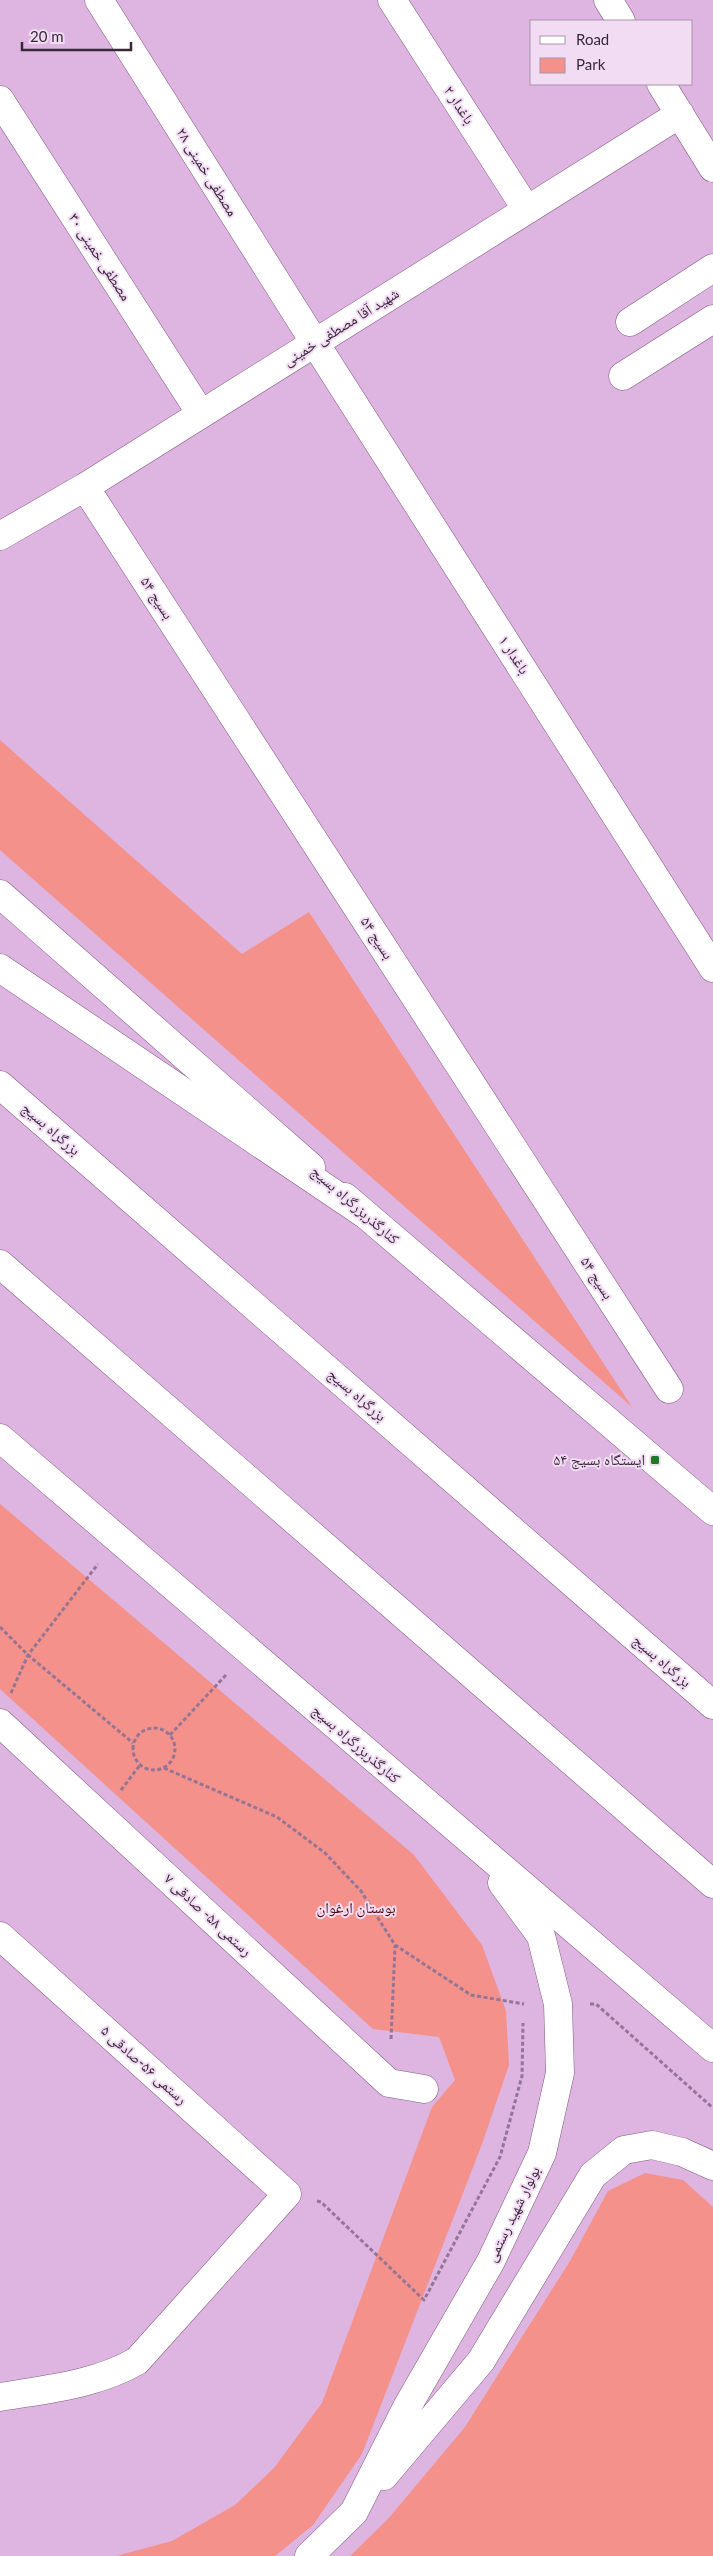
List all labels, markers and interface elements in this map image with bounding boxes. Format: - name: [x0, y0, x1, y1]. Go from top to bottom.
- scale bar: [22, 20, 131, 52]
- legend: [530, 20, 693, 85]
- text: 20 m: [30, 27, 64, 45]
- text: Road: [576, 30, 609, 48]
- text: Park: [576, 55, 606, 73]
- street label: باغدار ۲: [440, 82, 479, 128]
- street label: مصطفی خمینی ۲۸: [172, 124, 242, 220]
- street label: مصطفی خمینی ۳۰: [64, 209, 136, 305]
- street label: شهید آقا مصطفی خمینی: [279, 283, 403, 371]
- street label: بسیج ۵۴: [136, 573, 178, 623]
- street label: باغدار ۱: [495, 632, 534, 678]
- street label: بسیج ۵۴: [356, 913, 398, 963]
- street label: بزرگراه بسیج: [18, 1098, 84, 1160]
- street label: کنارگذربزرگراه بسیج: [307, 1161, 403, 1249]
- street label: بسیج ۵۴: [576, 1253, 618, 1303]
- street label: بزرگراه بسیج: [324, 1364, 390, 1426]
- place label: ایستگاه بسیج ۵۴: [554, 1450, 645, 1470]
- marker: ایستگاه بسیج ۵۴: [649, 1454, 661, 1466]
- street label: بزرگراه بسیج: [629, 1630, 695, 1692]
- street label: کنارگذربزرگراه بسیج: [308, 1700, 404, 1788]
- street label: رستمی ۵۸- صادقی ۷: [160, 1869, 256, 1961]
- park label: بوستان ارغوان: [316, 1898, 396, 1918]
- street label: رستمی ۵۶-صادقی ۵: [97, 2021, 192, 2109]
- street label: بولوار شهید رستمی: [481, 2163, 545, 2265]

